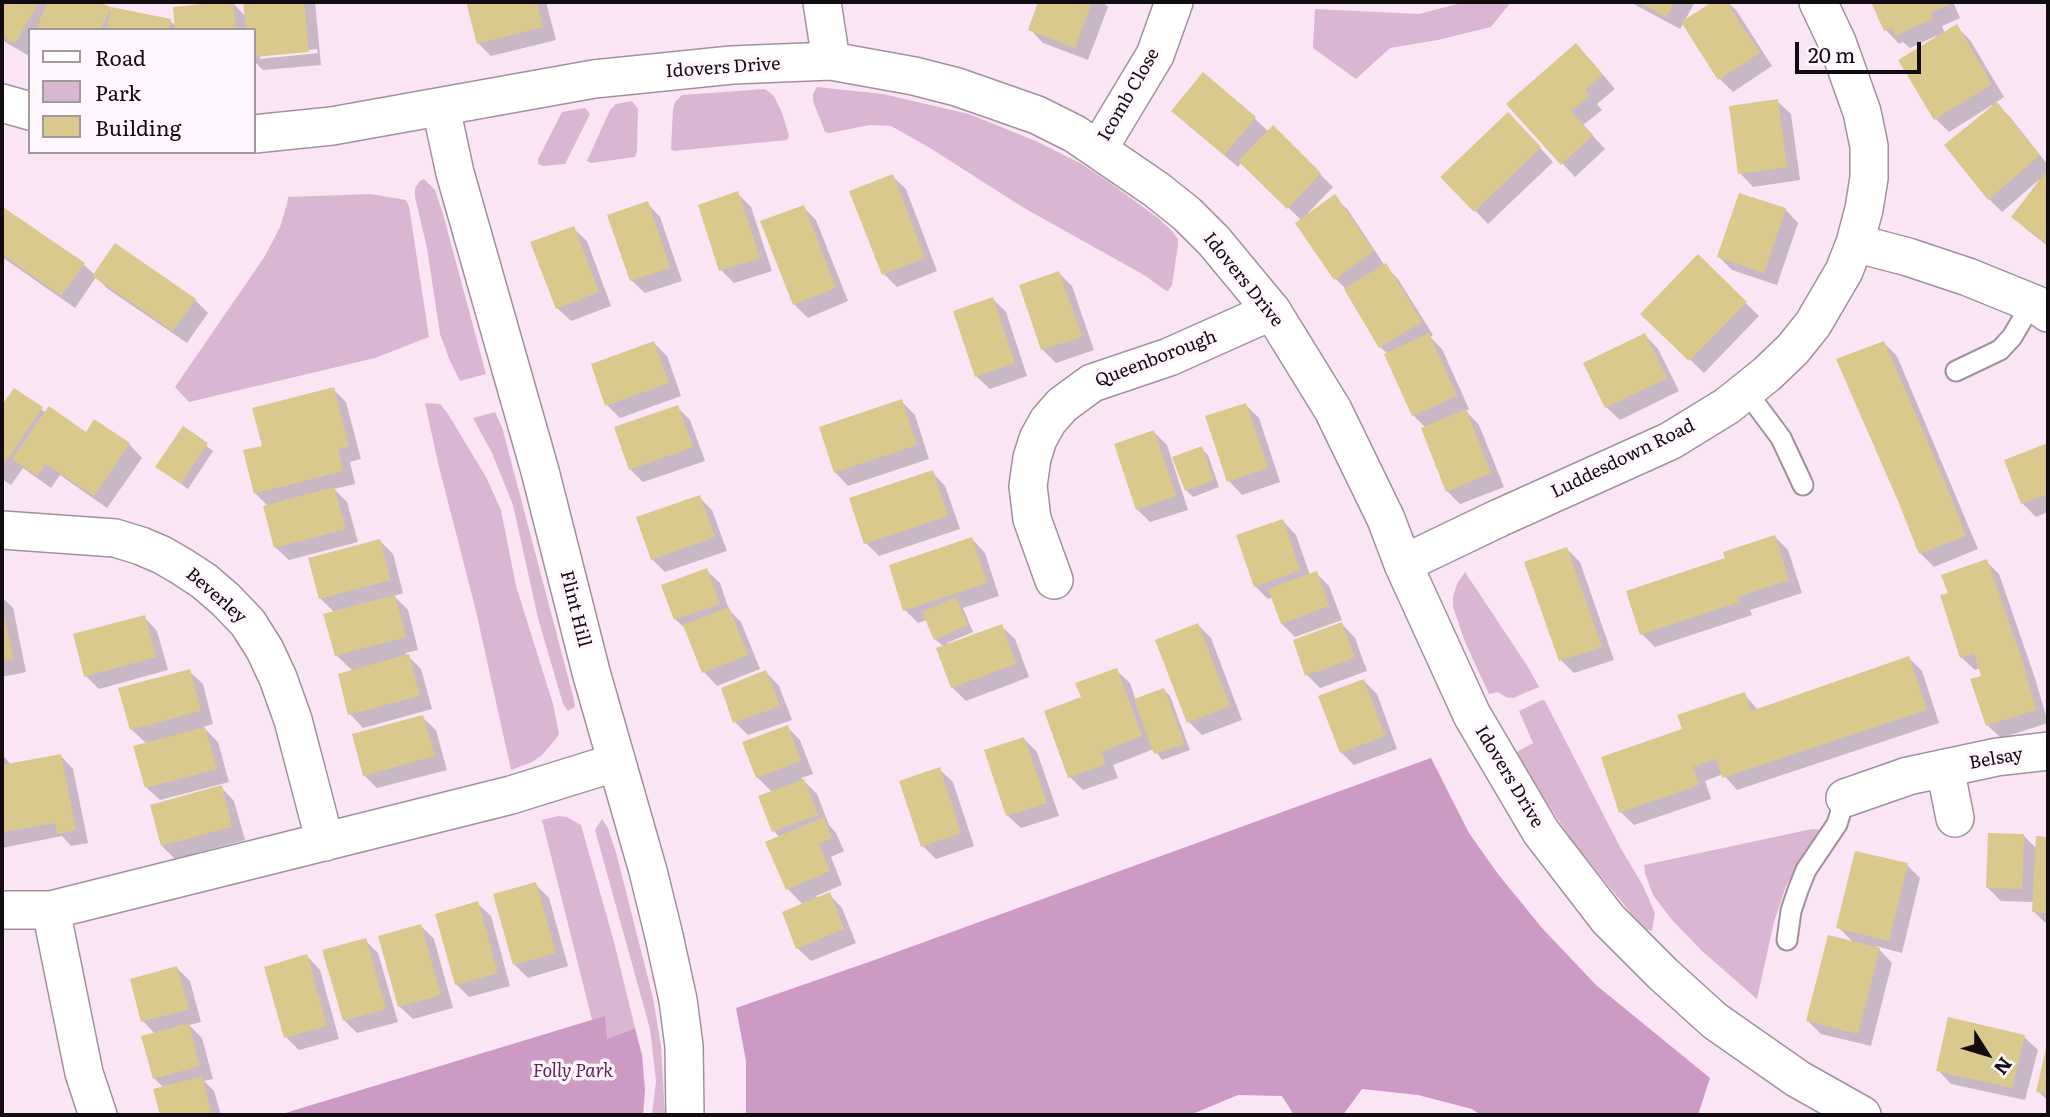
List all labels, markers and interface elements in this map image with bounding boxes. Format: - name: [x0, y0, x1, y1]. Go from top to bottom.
- legend: [28, 28, 256, 154]
- scale bar: [1798, 28, 1924, 72]
- text: 20 m: [1808, 38, 1855, 69]
- text: Road: [95, 41, 146, 72]
- street label: Icomb Close: [1094, 45, 1164, 145]
- street label: Idovers Drive: [665, 53, 781, 83]
- text: Park: [95, 76, 141, 107]
- text: Building: [95, 111, 181, 142]
- street label: Idovers Drive: [1198, 228, 1288, 332]
- street label: Queenborough: [1092, 326, 1220, 392]
- street label: Luddesdown Road: [1548, 415, 1698, 503]
- street label: Beverley: [181, 564, 251, 628]
- street label: Flint Hill: [555, 568, 595, 650]
- street label: Idovers Drive: [1470, 722, 1548, 832]
- street label: Belsay: [1967, 744, 2025, 774]
- north arrow: [1952, 1019, 2022, 1089]
- text: N: [1988, 1052, 2020, 1081]
- park label: Folly Park: [533, 1061, 613, 1083]

